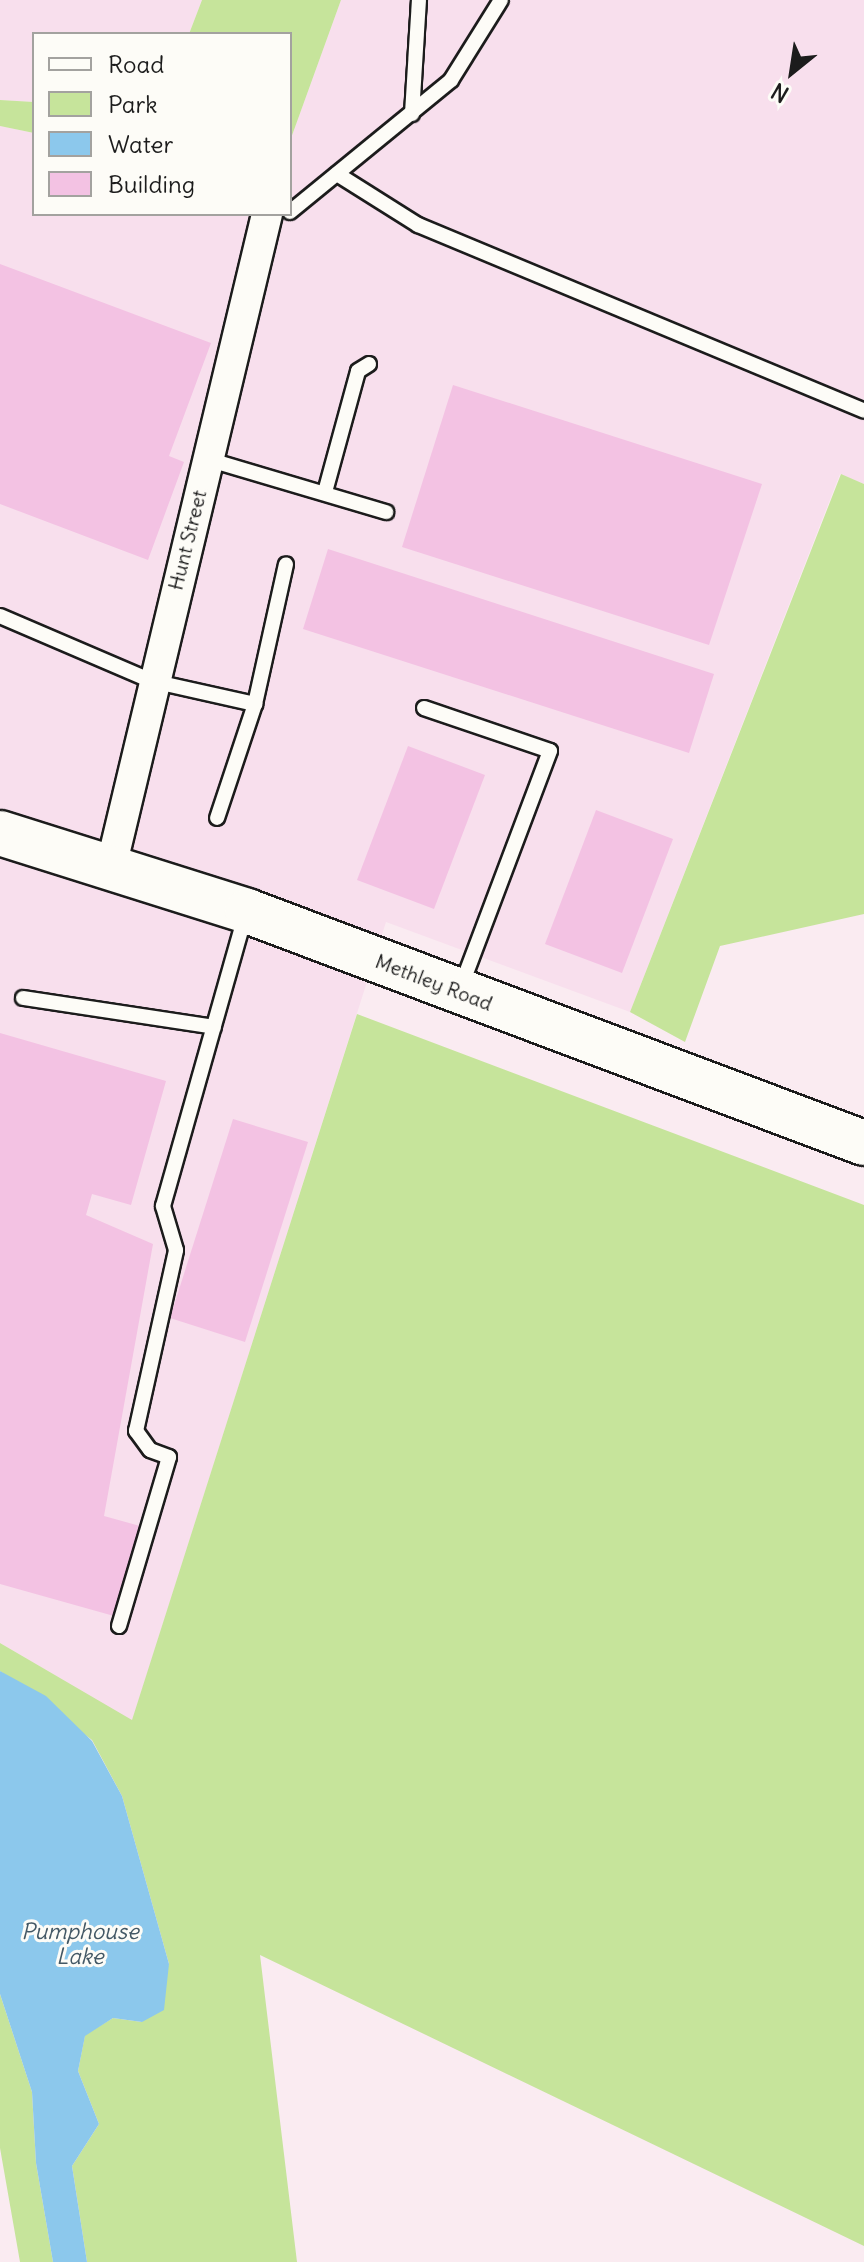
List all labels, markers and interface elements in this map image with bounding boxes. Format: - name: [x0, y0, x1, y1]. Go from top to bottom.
- legend: [32, 32, 292, 216]
- north arrow: [752, 32, 832, 112]
- text: Road: [108, 49, 164, 79]
- text: N: [766, 77, 794, 109]
- text: Park: [108, 89, 158, 119]
- text: Water: [108, 129, 173, 159]
- text: Building: [108, 169, 195, 199]
- street label: Hunt Street: [163, 487, 211, 593]
- street label: Methley Road: [372, 949, 496, 1015]
- water label: Pumphouse Lake: [21, 1918, 139, 1970]

